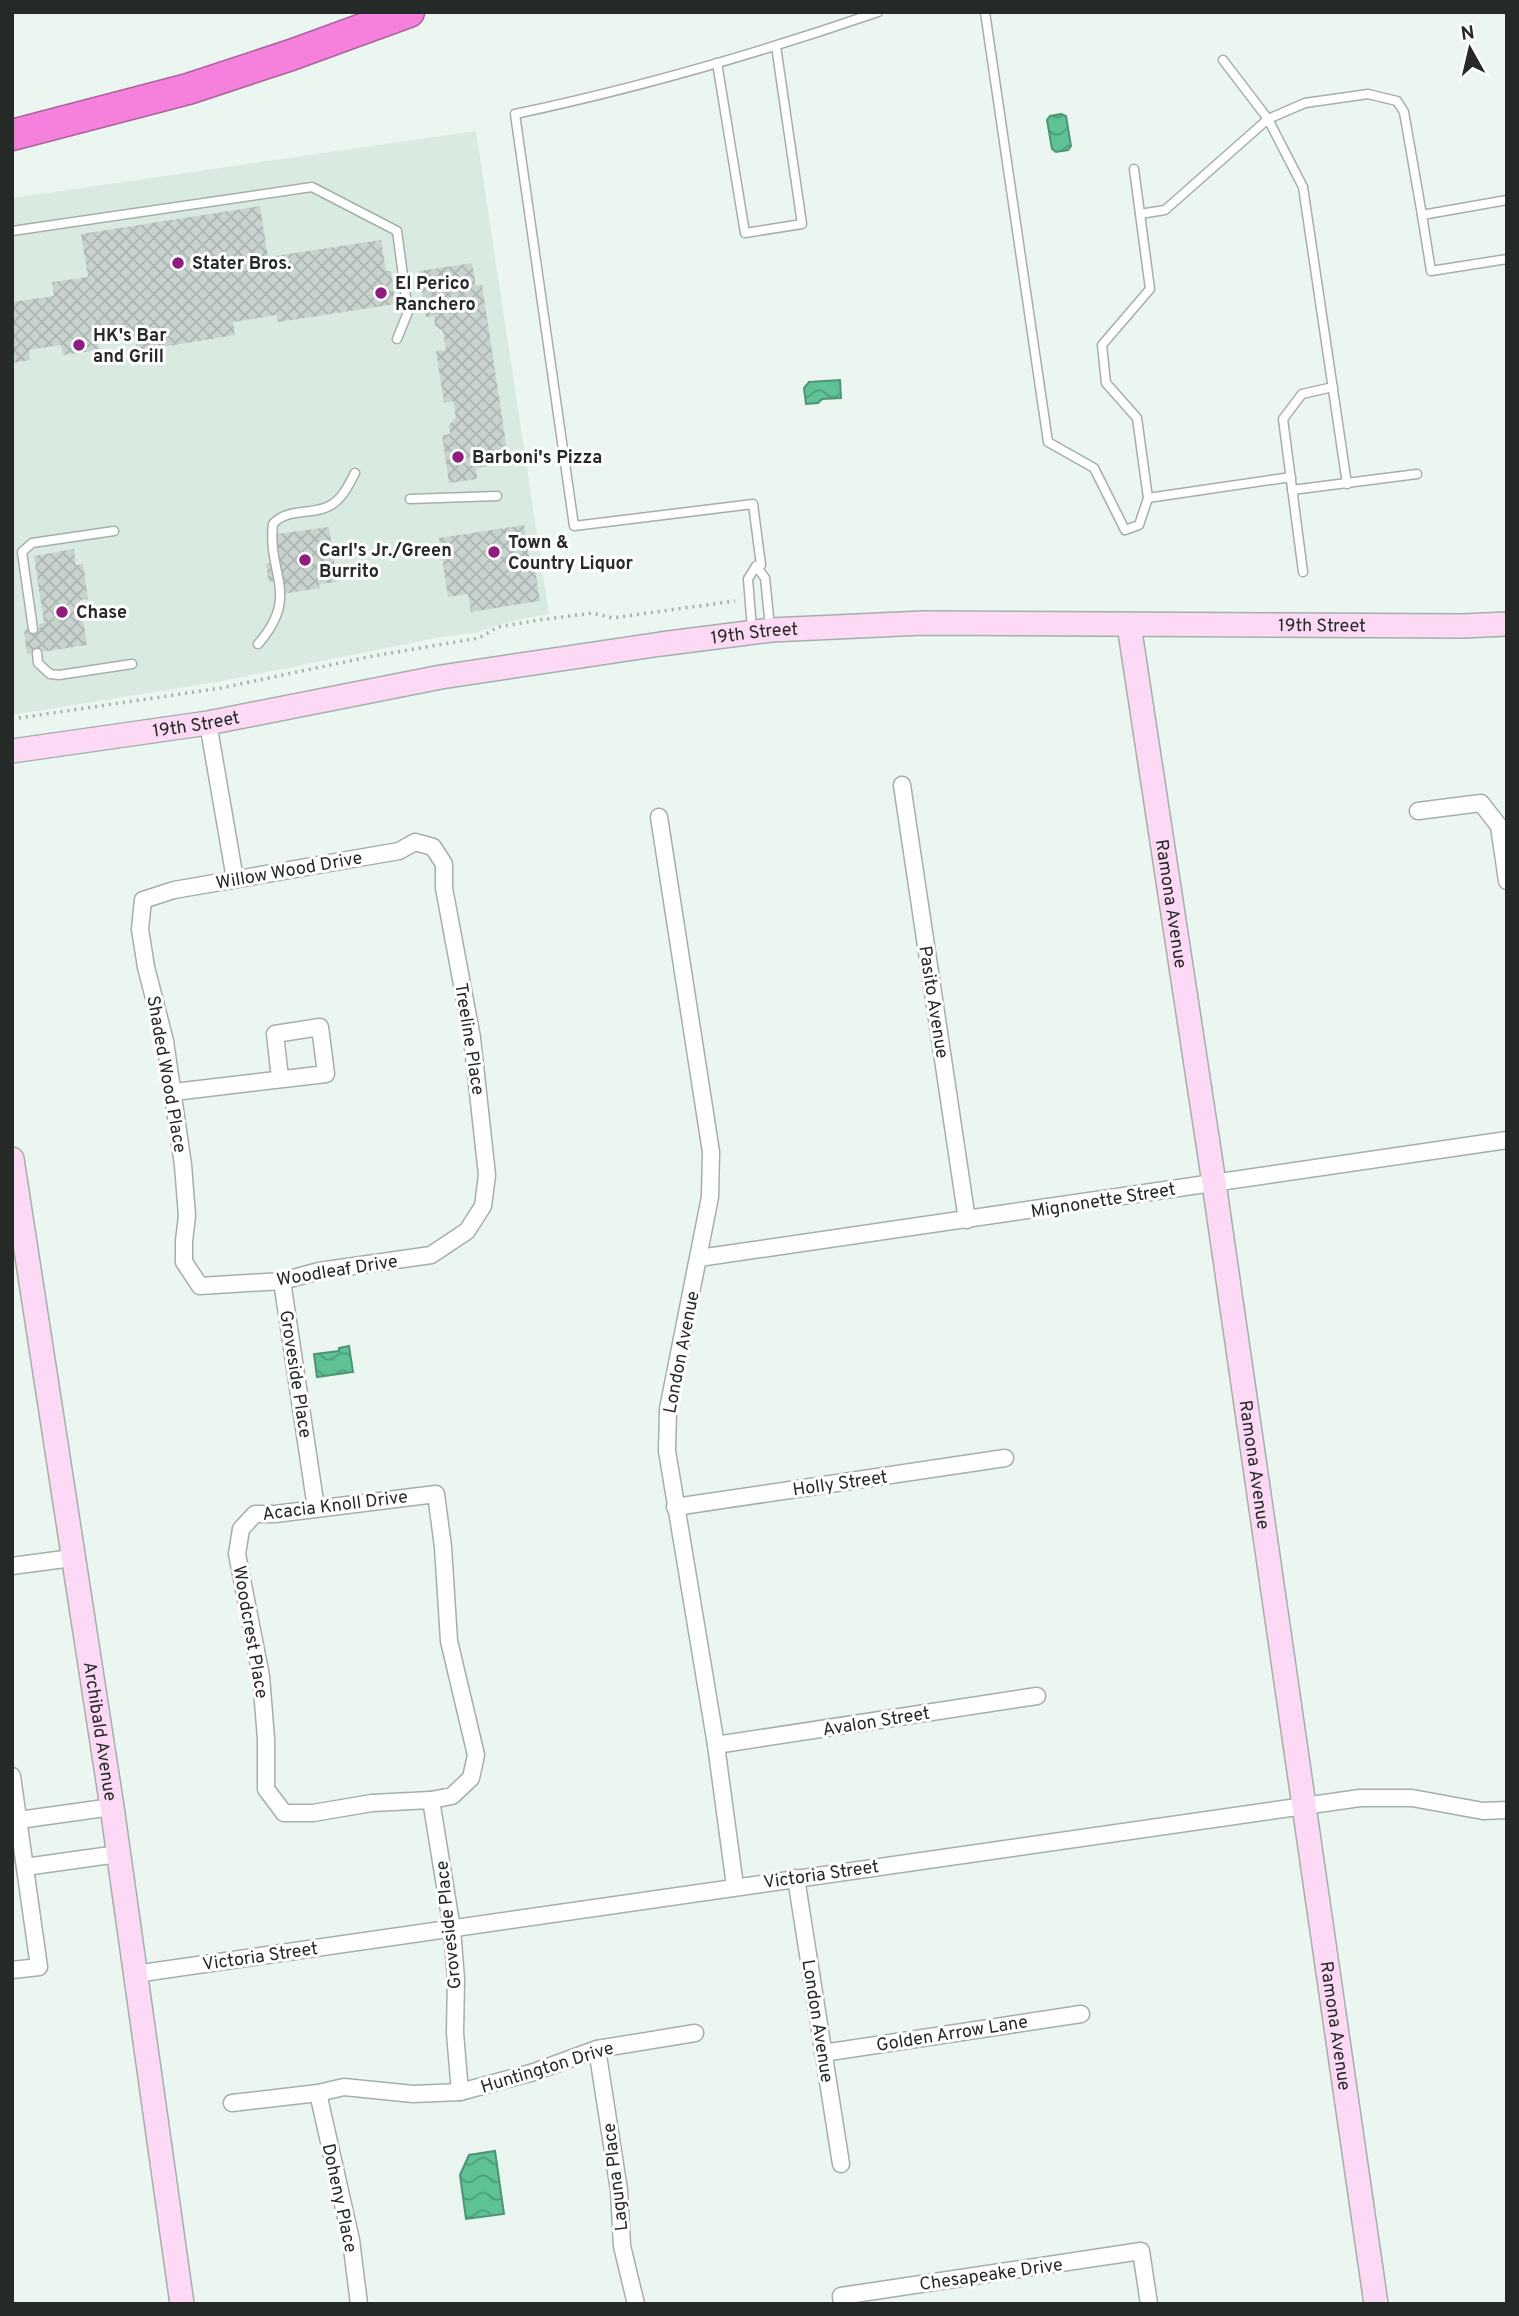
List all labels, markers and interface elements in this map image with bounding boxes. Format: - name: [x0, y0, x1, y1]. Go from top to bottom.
- north arrow: [1435, 14, 1505, 84]
- text: N: [1459, 21, 1476, 47]
- place label: Stater Bros.: [192, 253, 291, 276]
- marker: Stater Bros.: [170, 255, 186, 271]
- place label: El Perico Ranchero: [395, 273, 476, 317]
- marker: El Perico Ranchero: [373, 285, 389, 301]
- place label: HK's Bar and Grill: [93, 325, 167, 369]
- marker: HK's Bar and Grill: [71, 337, 87, 353]
- place label: Barboni's Pizza: [472, 447, 602, 470]
- marker: Barboni's Pizza: [450, 449, 466, 465]
- place label: Town & Country Liquor: [508, 532, 634, 576]
- place label: Carl's Jr./Green Burrito: [319, 540, 452, 584]
- marker: Town & Country Liquor: [486, 544, 502, 560]
- marker: Carl's Jr./Green Burrito: [297, 552, 313, 568]
- place label: Chase: [76, 602, 127, 625]
- marker: Chase: [54, 604, 70, 620]
- street label: 19th Street: [1278, 615, 1366, 638]
- street label: 19th Street: [709, 619, 799, 651]
- street label: 19th Street: [151, 707, 242, 744]
- street label: Ramona Avenue: [1149, 838, 1191, 970]
- street label: Willow Wood Drive: [214, 847, 364, 896]
- street label: Pasito Avenue: [912, 944, 953, 1060]
- street label: Treeline Place: [448, 981, 489, 1097]
- street label: Shaded Wood Place: [140, 994, 191, 1155]
- street label: Mignonette Street: [1029, 1179, 1177, 1224]
- street label: Woodleaf Drive: [275, 1251, 399, 1292]
- street label: London Avenue: [659, 1289, 706, 1415]
- street label: Groveside Place: [273, 1309, 316, 1440]
- street label: Ramona Avenue: [1233, 1399, 1274, 1531]
- street label: Holly Street: [791, 1466, 889, 1503]
- street label: Acacia Knoll Drive: [261, 1486, 409, 1527]
- street label: Woodcrest Place: [227, 1564, 273, 1701]
- street label: Archibald Avenue: [77, 1660, 121, 1803]
- street label: Avalon Street: [821, 1703, 931, 1742]
- street label: Victoria Street: [762, 1856, 880, 1895]
- street label: Groveside Place: [431, 1859, 468, 1990]
- street label: Victoria Street: [201, 1938, 319, 1977]
- street label: London Avenue: [795, 1958, 838, 2084]
- street label: Ramona Avenue: [1314, 1960, 1355, 2092]
- street label: Golden Arrow Lane: [875, 2011, 1030, 2058]
- street label: Huntington Drive: [478, 2037, 617, 2100]
- street label: Laguna Place: [598, 2121, 635, 2232]
- street label: Doheny Place: [316, 2142, 361, 2255]
- street label: Chesapeake Drive: [918, 2254, 1064, 2297]

